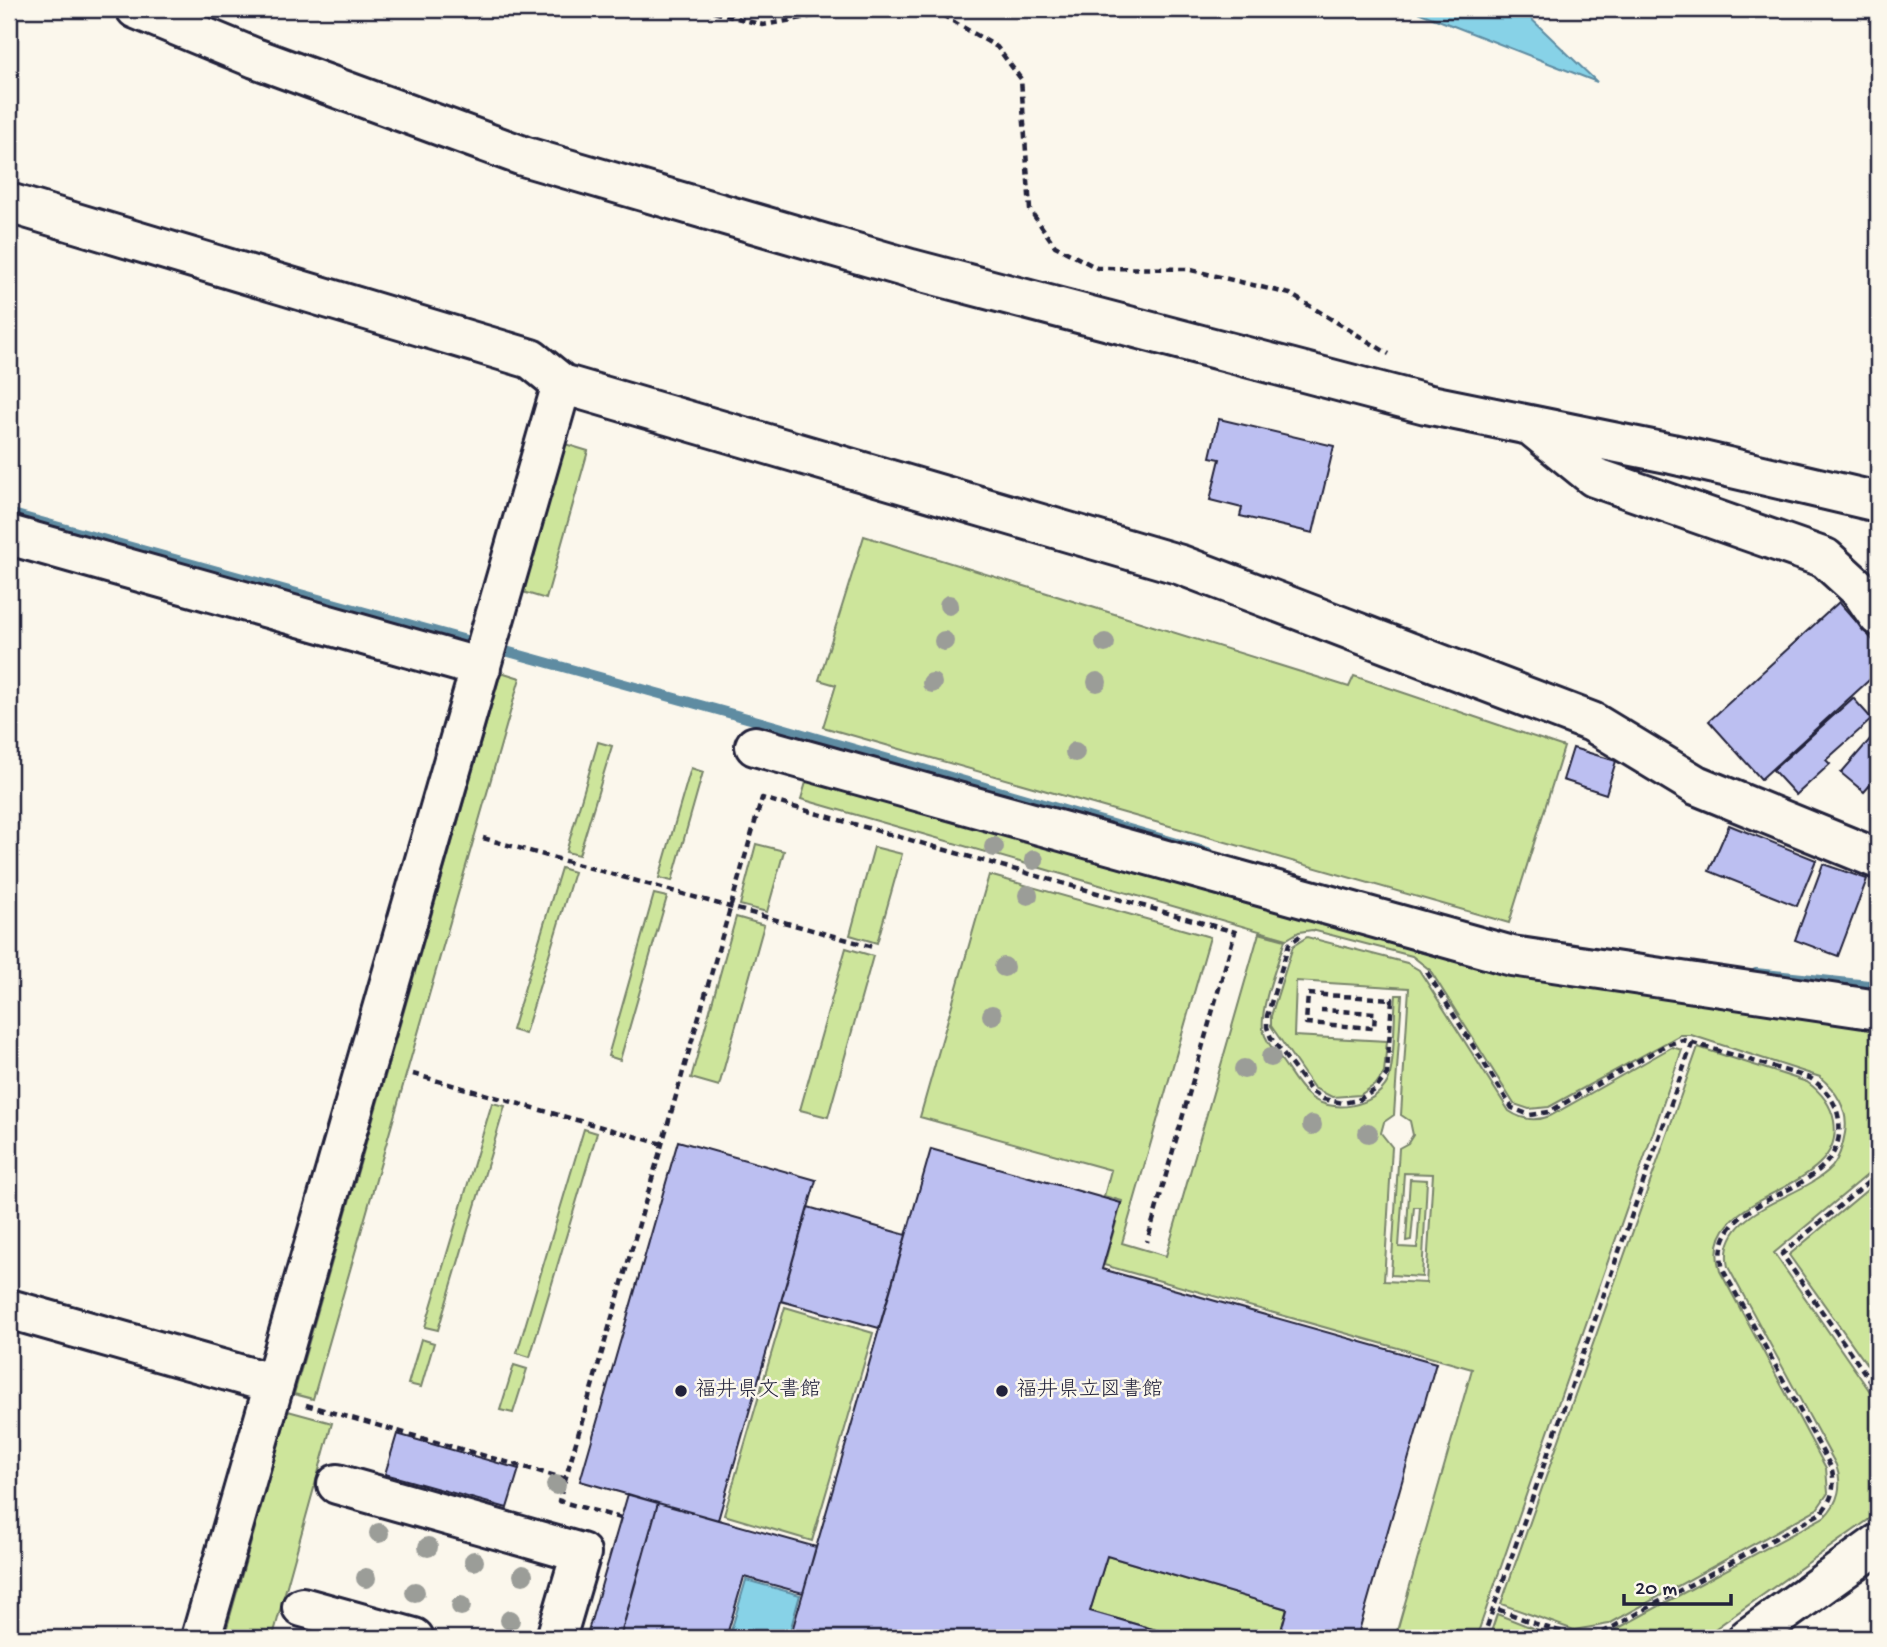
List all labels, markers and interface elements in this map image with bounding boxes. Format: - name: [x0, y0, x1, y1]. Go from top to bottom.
- place label: 福井県文書館: [695, 1377, 821, 1404]
- place label: 福井県立図書館: [1016, 1377, 1163, 1404]
- marker: 福井県文書館: [673, 1383, 689, 1399]
- marker: 福井県立図書館: [994, 1383, 1010, 1399]
- scale bar: [1624, 1563, 1731, 1607]
- text: 20 m: [1635, 1578, 1677, 1603]

